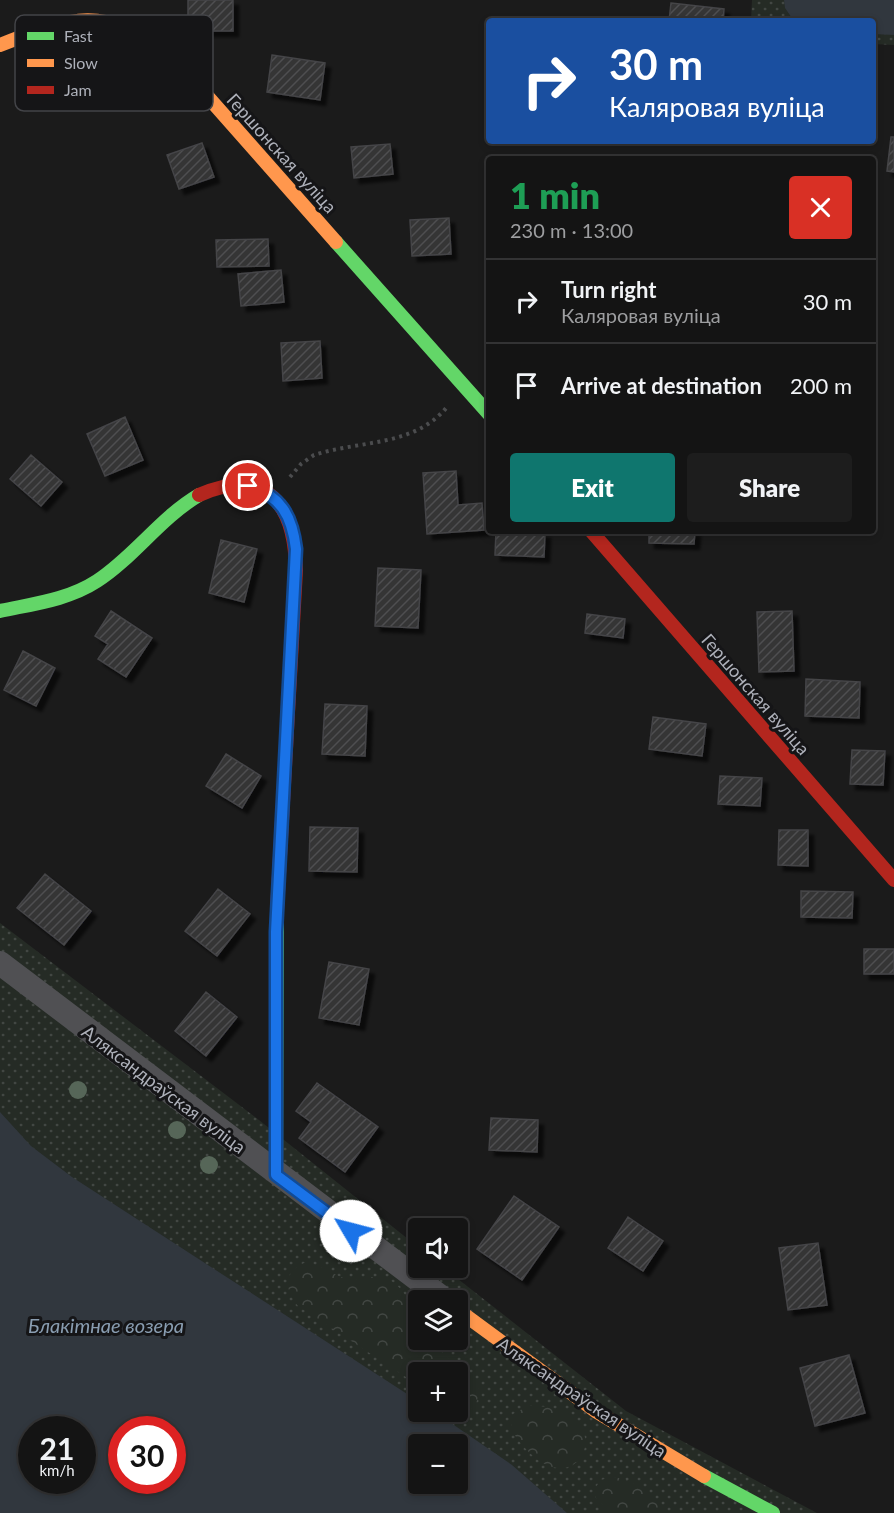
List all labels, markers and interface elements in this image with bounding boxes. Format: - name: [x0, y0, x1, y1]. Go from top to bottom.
- legend: [15, 15, 213, 111]
- text: Fast: [64, 26, 93, 45]
- text: 30 m: [609, 39, 703, 89]
- icon: right: [510, 42, 588, 120]
- text: Slow: [64, 53, 98, 72]
- text: Jam: [64, 80, 92, 99]
- street label: Гершонская вуліца: [222, 89, 342, 217]
- text: Каляровая вуліца: [609, 90, 825, 123]
- text: 1 min: [510, 173, 600, 217]
- button: close: [789, 176, 852, 239]
- text: 230 m · 13:00: [510, 218, 633, 242]
- text: Turn right: [561, 276, 656, 303]
- icon: right: [510, 285, 543, 318]
- text: 30 m: [803, 288, 852, 315]
- text: Каляровая вуліца: [561, 303, 721, 327]
- icon: arrive: [510, 369, 543, 402]
- text: Arrive at destination: [561, 372, 762, 399]
- text: 200 m: [790, 372, 852, 399]
- button: Exit: [510, 453, 675, 522]
- button: Share: [687, 453, 852, 522]
- pin: [222, 460, 273, 511]
- icon: arrive: [231, 469, 264, 502]
- street label: Гершонская вуліца: [697, 629, 815, 759]
- street label: Аляксандраўская вуліца: [78, 1020, 250, 1158]
- position arrow: [319, 1199, 383, 1263]
- map controls: [408, 1218, 468, 1494]
- button: sound: [408, 1218, 468, 1278]
- button: layers: [408, 1290, 468, 1350]
- water label: Блакітнае возера: [28, 1313, 184, 1337]
- street label: Аляксандраўская вуліца: [493, 1332, 671, 1462]
- button: +: [408, 1362, 468, 1422]
- speed limit sign: 30: [108, 1416, 186, 1494]
- text: 21: [40, 1430, 74, 1466]
- button: −: [408, 1434, 468, 1494]
- text: km/h: [39, 1461, 75, 1479]

